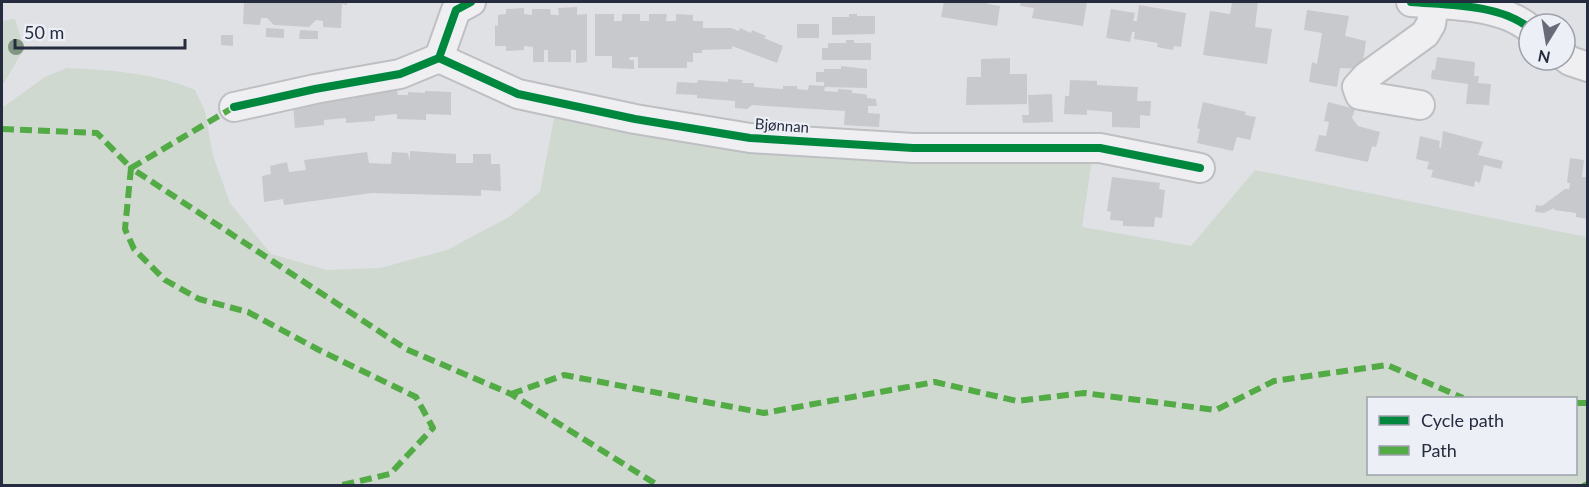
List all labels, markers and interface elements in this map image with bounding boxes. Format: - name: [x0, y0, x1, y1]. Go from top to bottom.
- scale bar: [15, 12, 184, 50]
- north arrow: [1517, 12, 1577, 72]
- text: 50 m: [24, 21, 64, 43]
- text: N: [1536, 47, 1552, 68]
- street label: Bjønnan: [754, 114, 810, 136]
- legend: [1367, 397, 1577, 475]
- text: Cycle path: [1421, 409, 1504, 431]
- text: Path: [1421, 439, 1457, 461]

